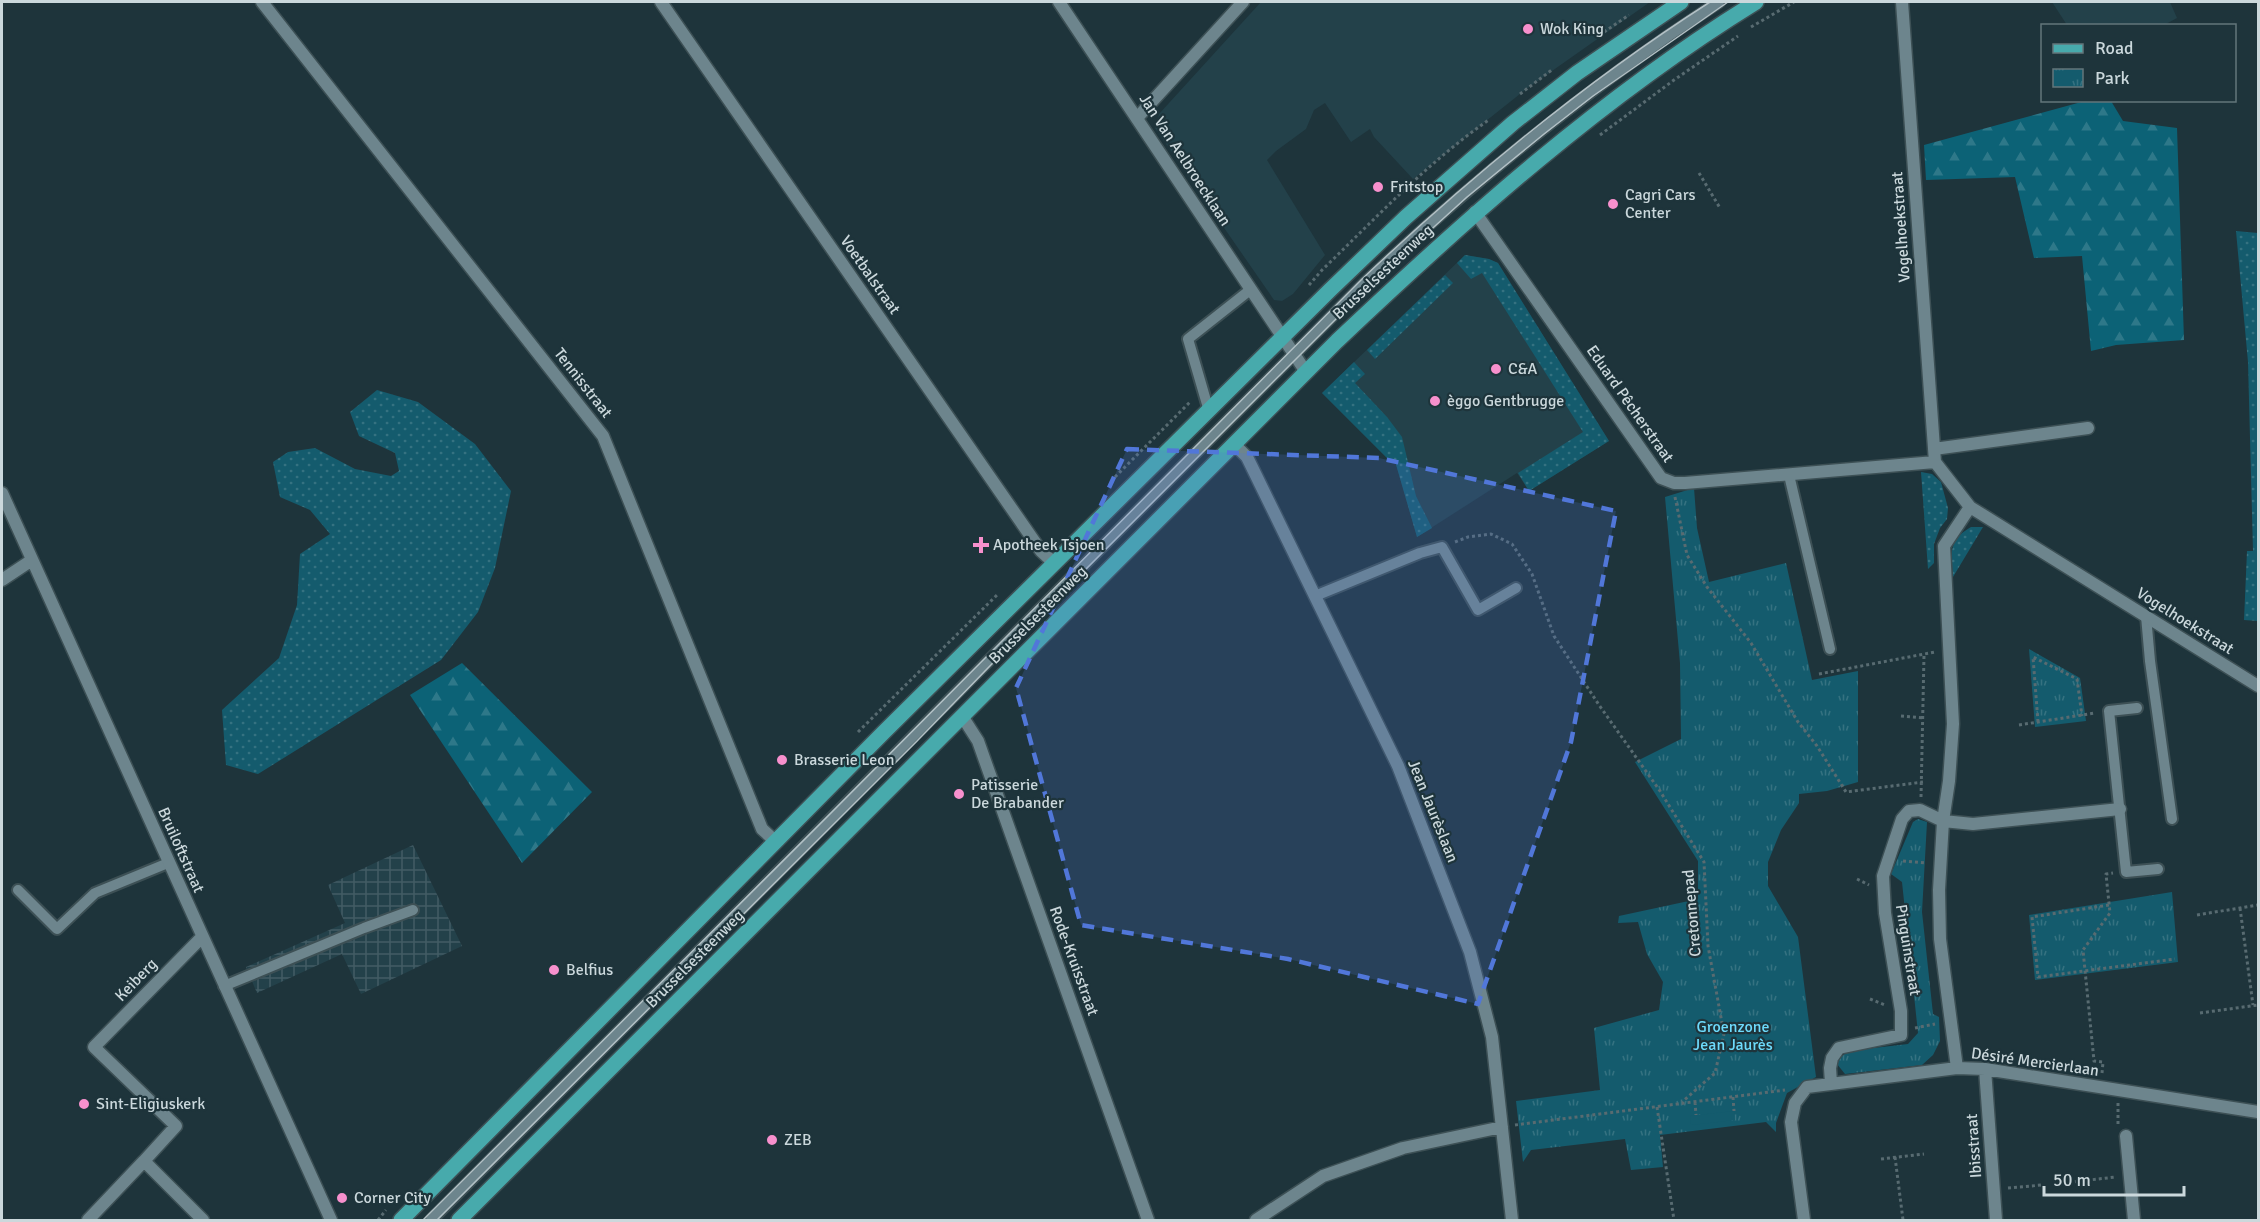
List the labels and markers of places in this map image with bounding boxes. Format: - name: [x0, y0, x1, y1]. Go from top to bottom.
- place label: Wok King: [1540, 19, 1604, 39]
- marker: Wok King: [1521, 22, 1535, 36]
- place label: Fritstop: [1390, 177, 1443, 197]
- marker: Fritstop: [1371, 180, 1385, 194]
- place label: Cagri Cars Center: [1625, 185, 1696, 223]
- marker: Cagri Cars Center: [1606, 197, 1620, 211]
- place label: C&A: [1508, 359, 1538, 379]
- marker: C&A: [1489, 362, 1503, 376]
- place label: èggo Gentbrugge: [1447, 391, 1564, 411]
- marker: èggo Gentbrugge: [1428, 394, 1442, 408]
- place label: Apotheek Tsjoen: [993, 535, 1105, 555]
- marker: Apotheek Tsjoen: [974, 538, 988, 552]
- place label: Brasserie Leon: [794, 750, 894, 770]
- marker: Brasserie Leon: [775, 753, 789, 767]
- place label: Patisserie De Brabander: [971, 775, 1064, 813]
- marker: Patisserie De Brabander: [952, 787, 966, 801]
- place label: Belfius: [566, 960, 613, 980]
- marker: Belfius: [547, 963, 561, 977]
- place label: Sint-Eligiuskerk: [96, 1094, 205, 1114]
- marker: Sint-Eligiuskerk: [77, 1097, 91, 1111]
- place label: ZEB: [784, 1130, 812, 1150]
- marker: ZEB: [765, 1133, 779, 1147]
- place label: Corner City: [354, 1188, 431, 1208]
- marker: Corner City: [335, 1191, 349, 1205]

